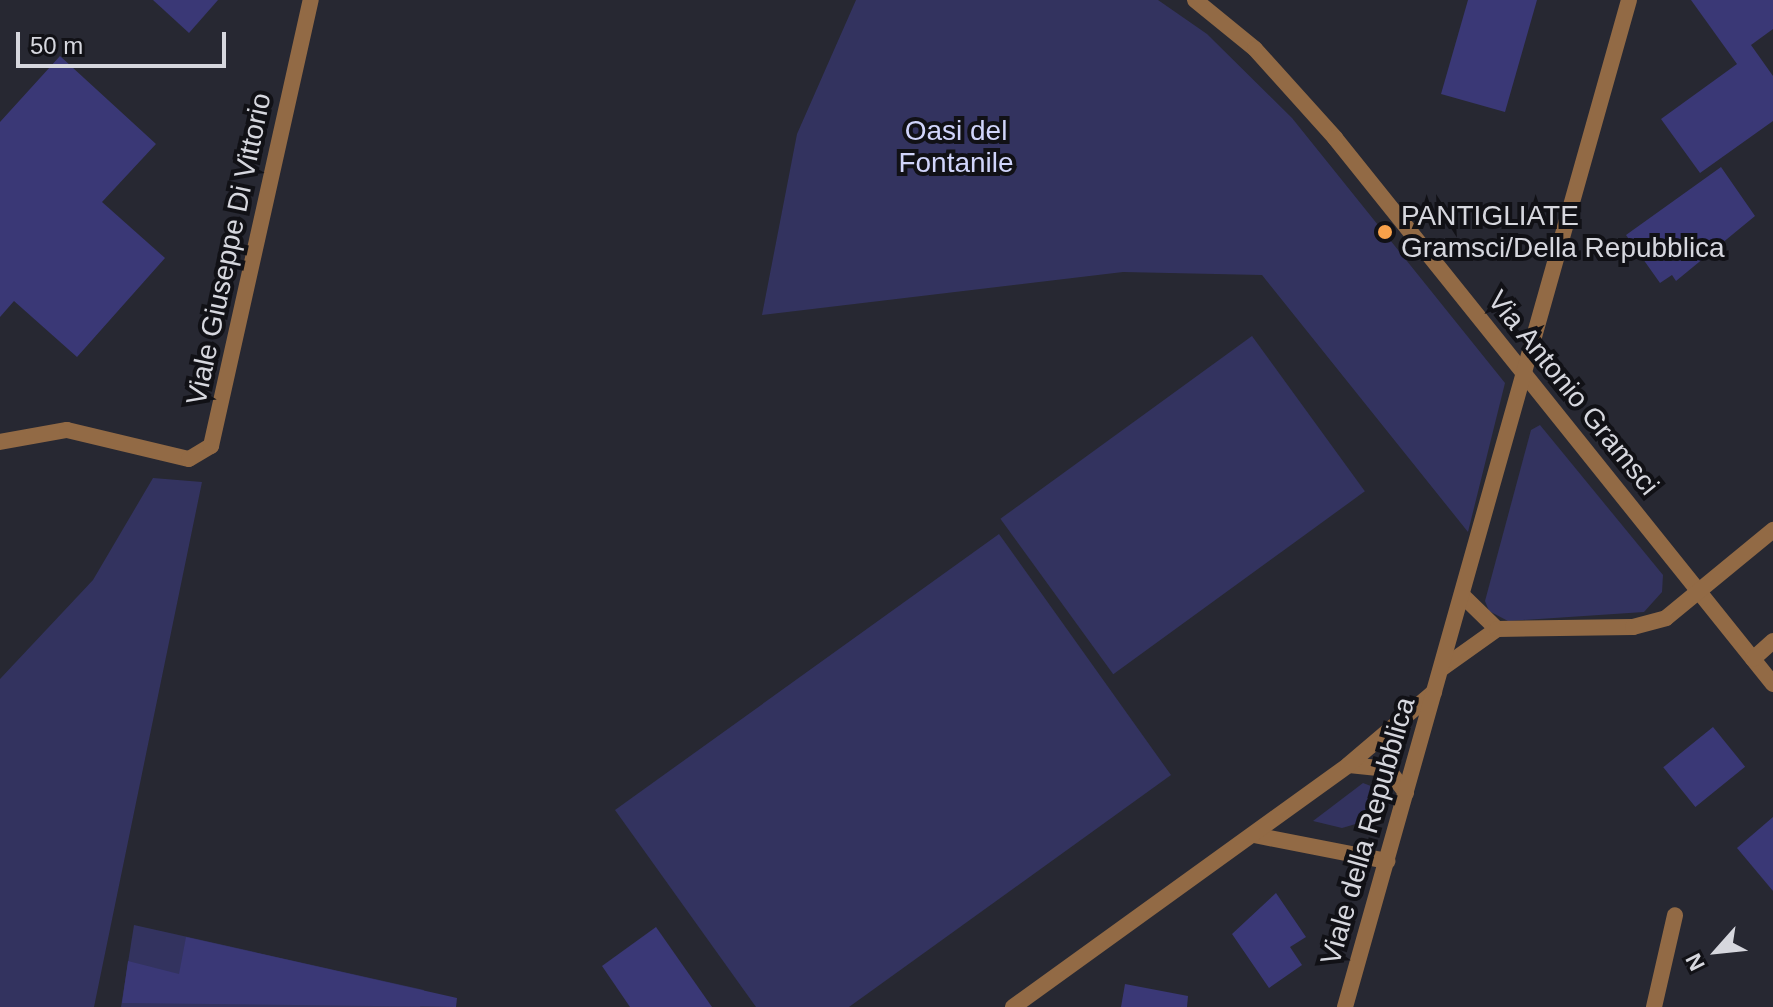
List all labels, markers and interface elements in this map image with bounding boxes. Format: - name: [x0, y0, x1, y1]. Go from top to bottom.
- scale bar: [20, 16, 230, 66]
- text: 50 m: [30, 32, 83, 59]
- street label: Viale Giuseppe Di Vittorio: [180, 90, 278, 408]
- park label: Oasi del Fontanile: [898, 114, 1014, 180]
- place label: PANTIGLIATE Gramsci/Della Repubblica: [1401, 199, 1725, 265]
- marker: PANTIGLIATE Gramsci/Della Repubblica: [1376, 223, 1394, 241]
- street label: Via Antonio Gramsci: [1480, 283, 1666, 503]
- street label: Viale della Repubblica: [1314, 693, 1422, 969]
- north arrow: [1677, 911, 1757, 991]
- text: N: [1680, 949, 1710, 975]

